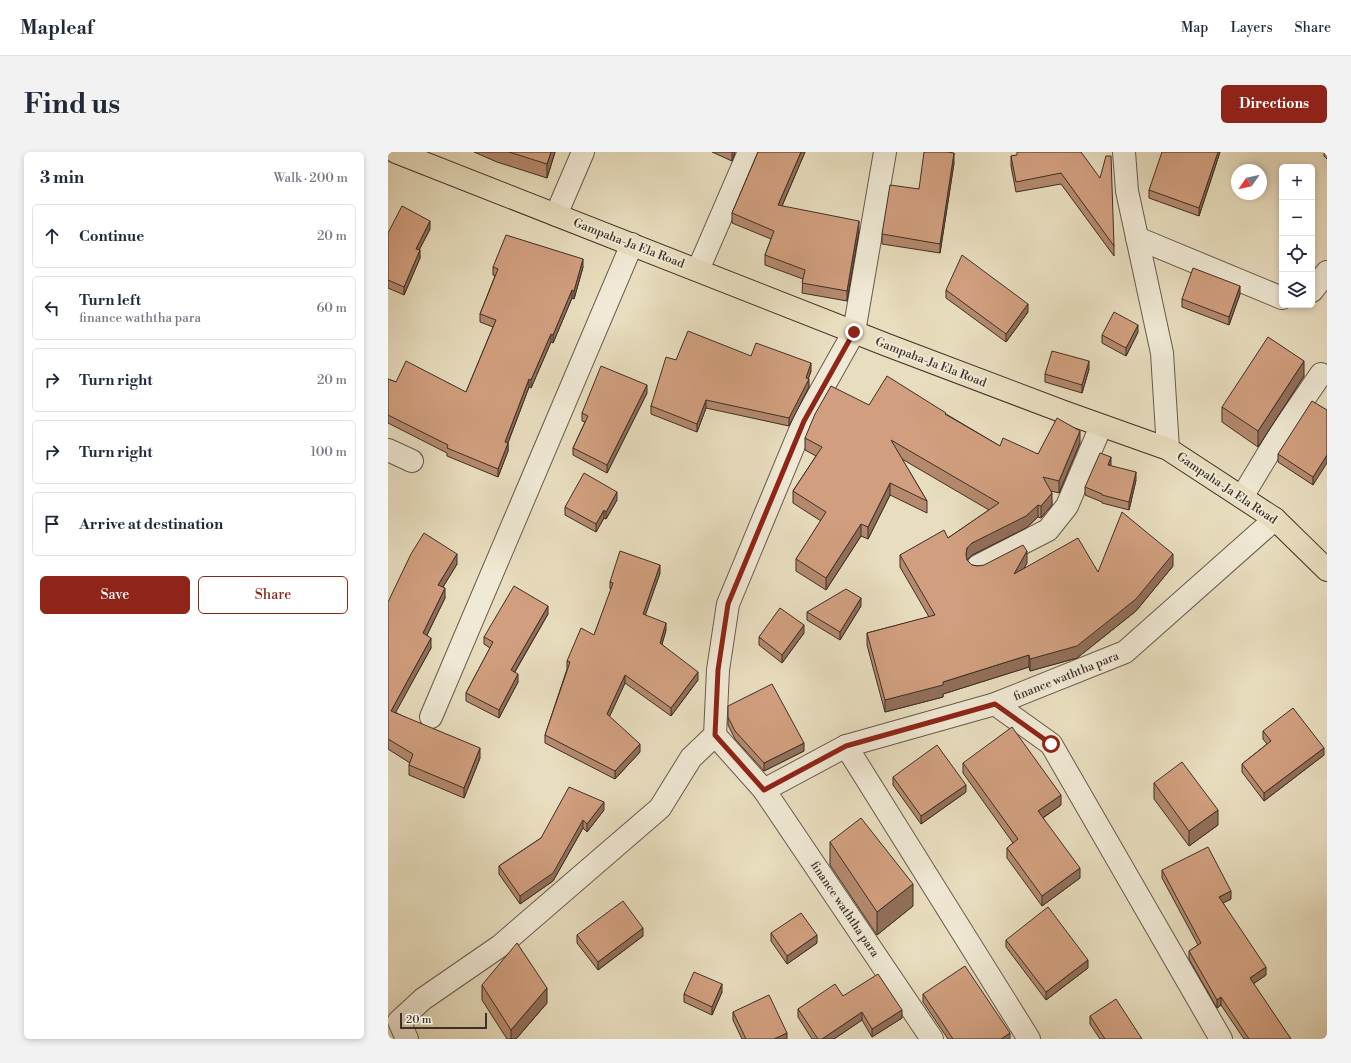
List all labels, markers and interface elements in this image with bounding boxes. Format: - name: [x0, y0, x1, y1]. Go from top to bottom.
- text: Mapleaf: [20, 16, 93, 40]
- text: Map: [1181, 19, 1208, 37]
- text: Layers: [1230, 19, 1273, 37]
- text: Share: [1295, 19, 1331, 37]
- button: Directions: [1221, 85, 1327, 123]
- text: Find us: [24, 87, 120, 122]
- north arrow: [1231, 164, 1267, 200]
- map controls: [1279, 164, 1315, 308]
- button: +: [1279, 164, 1315, 200]
- text: 3 min: [40, 167, 84, 189]
- text: Walk · 200 m: [274, 170, 348, 186]
- button: −: [1279, 200, 1315, 236]
- street label: Gampaha-Ja Ela Road: [571, 215, 687, 272]
- icon: ahead: [41, 225, 63, 247]
- text: Continue: [79, 227, 144, 246]
- text: 20 m: [317, 228, 347, 244]
- button: locate: [1279, 236, 1315, 272]
- button: layers: [1279, 272, 1315, 308]
- text: Turn left: [79, 291, 141, 310]
- icon: left: [41, 297, 63, 319]
- text: 60 m: [316, 300, 347, 316]
- text: finance waththa para: [79, 310, 201, 326]
- route end: [845, 323, 863, 341]
- street label: Gampaha-Ja Ela Road: [873, 334, 989, 391]
- icon: right: [41, 369, 63, 391]
- text: Turn right: [79, 371, 153, 390]
- text: 20 m: [317, 372, 347, 388]
- icon: right: [41, 441, 63, 463]
- text: Turn right: [79, 443, 153, 462]
- text: 100 m: [311, 444, 347, 460]
- street label: Gampaha-Ja Ela Road: [1174, 449, 1280, 528]
- icon: arrive: [41, 513, 63, 535]
- text: Arrive at destination: [79, 515, 223, 534]
- button: Save: [40, 576, 190, 614]
- button: Share: [198, 576, 348, 614]
- street label: finance waththa para: [1011, 648, 1122, 705]
- route start: [1042, 735, 1060, 753]
- street label: finance waththa para: [807, 858, 883, 961]
- scale bar: [400, 1011, 487, 1030]
- text: 20 m: [406, 1013, 431, 1027]

